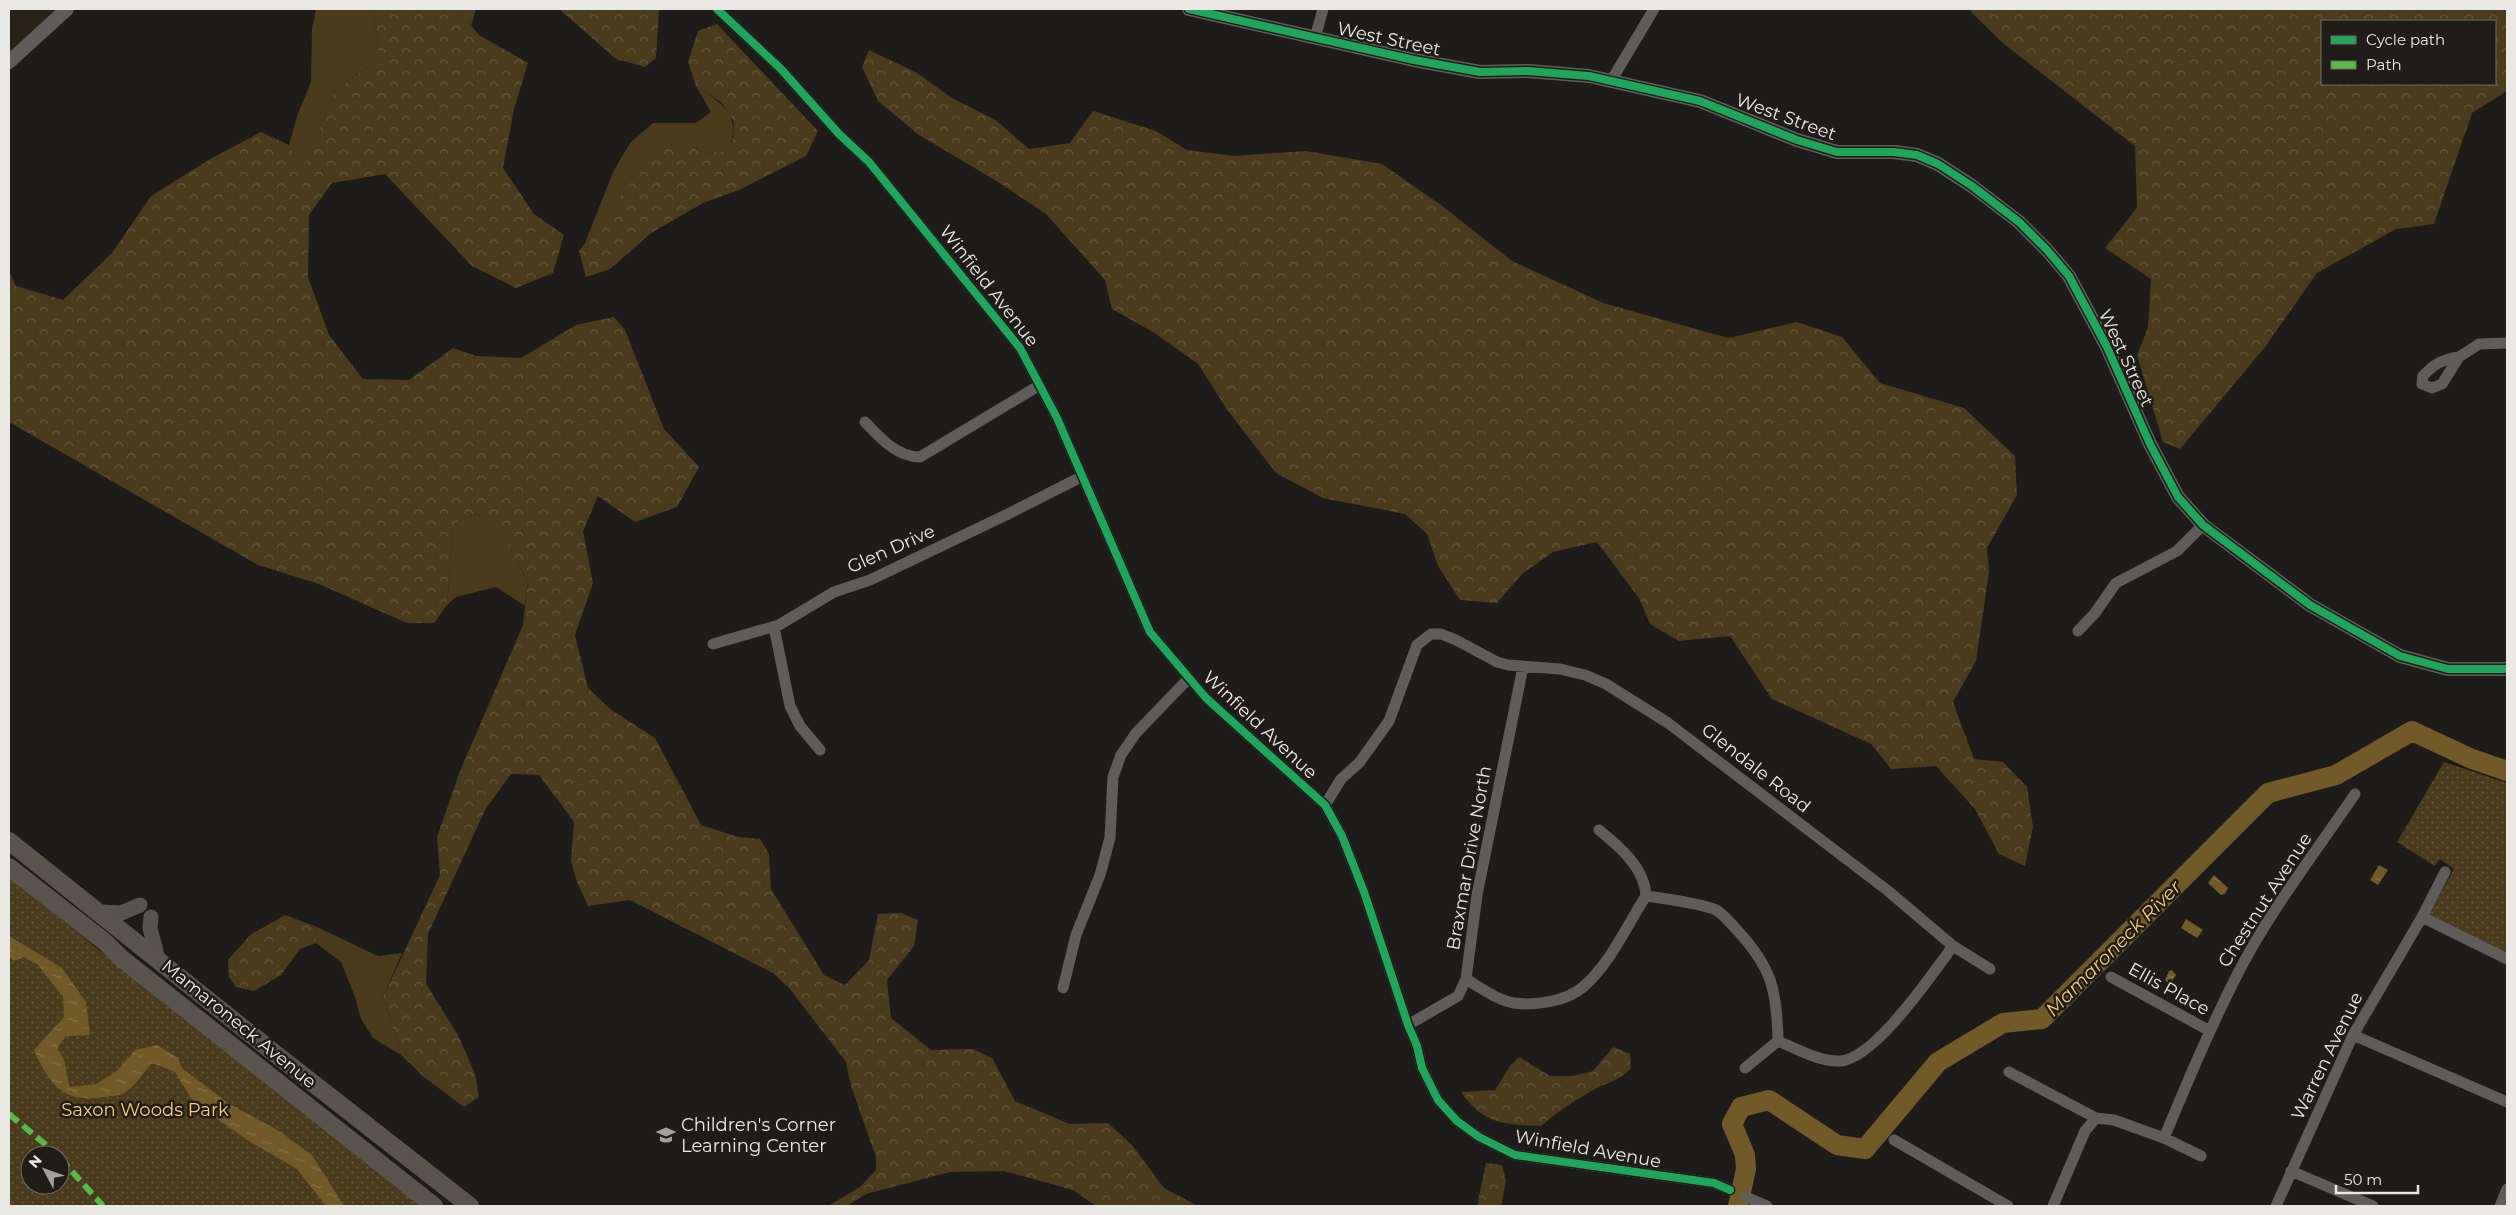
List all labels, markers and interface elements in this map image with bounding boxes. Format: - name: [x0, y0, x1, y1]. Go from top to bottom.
- street label: West Street: [1335, 17, 1443, 61]
- legend: [2321, 20, 2496, 85]
- text: Cycle path: [2366, 30, 2445, 49]
- text: Path: [2366, 55, 2402, 74]
- street label: West Street: [1733, 89, 1839, 145]
- street label: Winfield Avenue: [935, 221, 1043, 351]
- street label: West Street: [2094, 306, 2158, 410]
- street label: Glen Drive: [844, 520, 938, 578]
- street label: Winfield Avenue: [1198, 666, 1322, 784]
- street label: Glendale Road: [1697, 719, 1815, 817]
- street label: Braxmar Drive North: [1442, 764, 1496, 952]
- street label: Chestnut Avenue: [2213, 828, 2317, 971]
- water label: Mamaroneck River: [2041, 875, 2186, 1021]
- street label: Mamaroneck Avenue: [157, 955, 321, 1093]
- street label: Ellis Place: [2125, 958, 2213, 1020]
- street label: Warren Avenue: [2287, 988, 2367, 1123]
- park label: Saxon Woods Park: [61, 1099, 229, 1121]
- place label: Children's Corner Learning Center: [681, 1114, 836, 1157]
- school or university icon: Children's Corner Learning Center: [655, 1124, 677, 1146]
- street label: Winfield Avenue: [1513, 1125, 1663, 1173]
- north arrow: [20, 1145, 70, 1195]
- text: N: [25, 1151, 46, 1172]
- scale bar: [2336, 1162, 2418, 1194]
- text: 50 m: [2344, 1170, 2382, 1189]

